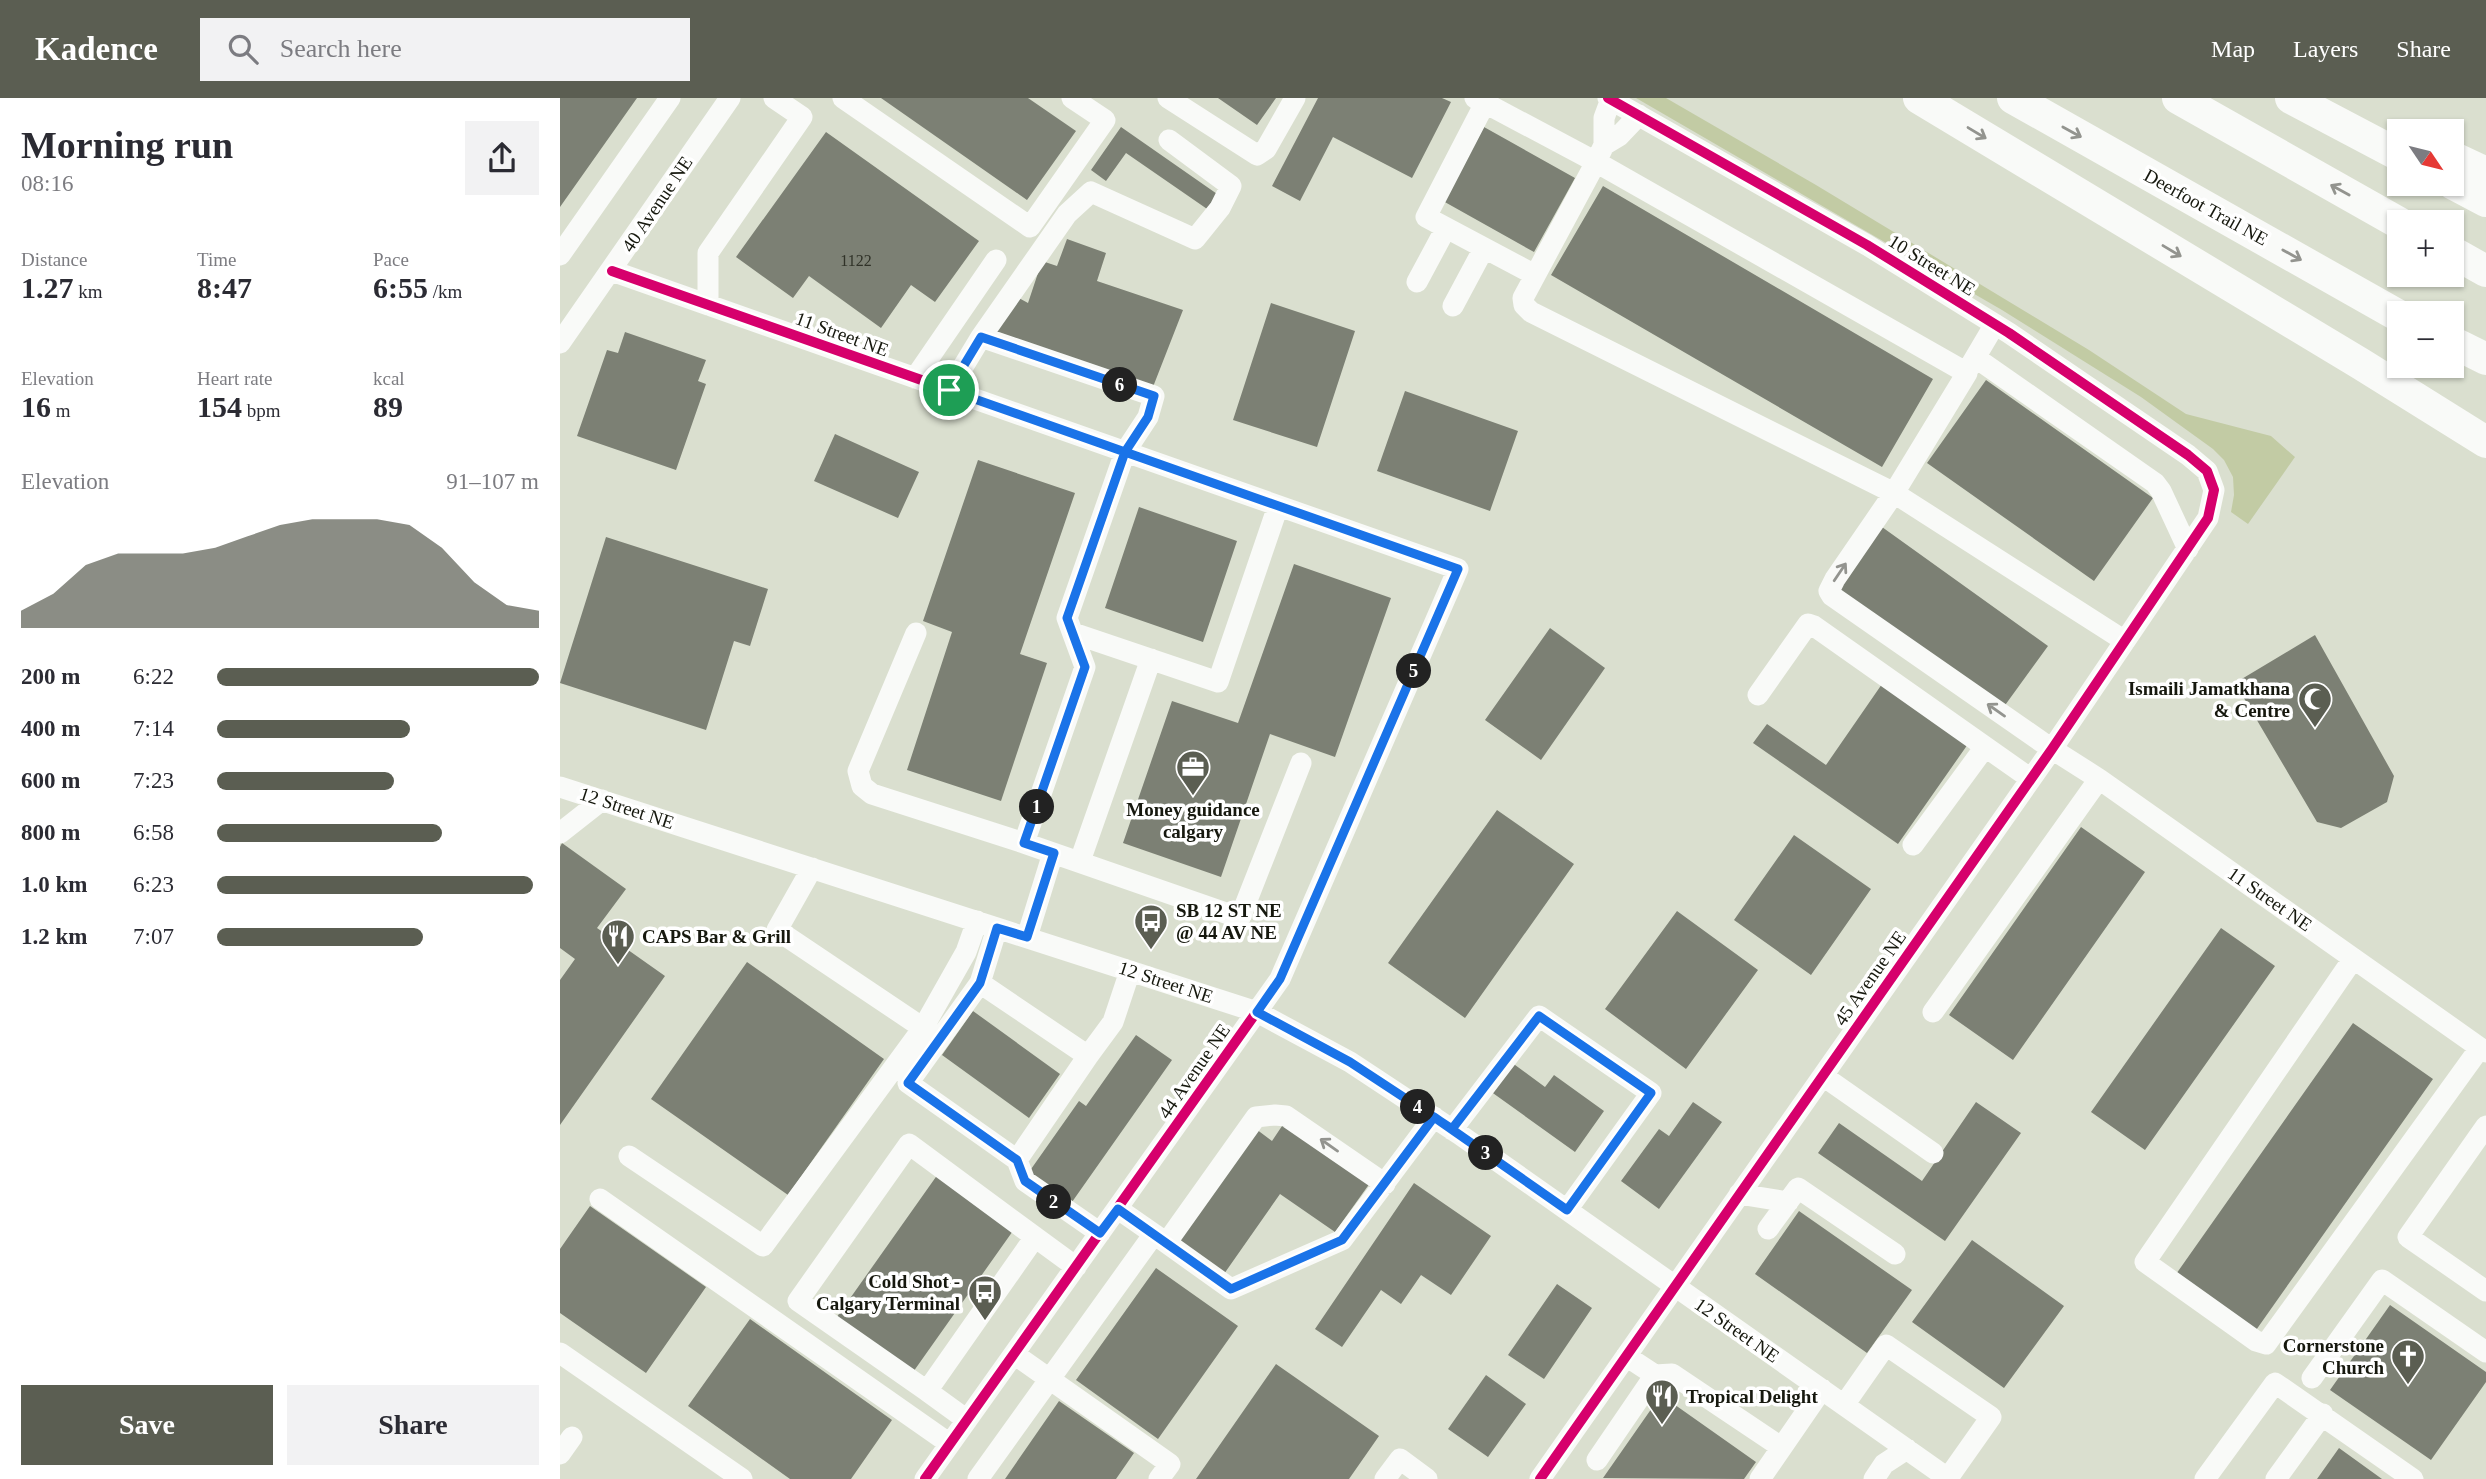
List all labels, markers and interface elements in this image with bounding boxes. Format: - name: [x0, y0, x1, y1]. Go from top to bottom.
- search box: [200, 18, 690, 81]
- icon: search: [224, 30, 262, 68]
- text: Kadence: [35, 31, 158, 67]
- text: Search here: [280, 34, 402, 63]
- text: Map: [2211, 36, 2255, 62]
- text: Layers: [2293, 36, 2358, 62]
- text: Share: [2396, 36, 2451, 62]
- north arrow: [2387, 119, 2464, 196]
- map controls: [2387, 119, 2464, 378]
- button: share: [465, 121, 539, 195]
- text: Morning run: [21, 124, 233, 166]
- one-way arrow: [2062, 125, 2082, 139]
- one-way arrow: [1967, 127, 1987, 141]
- street label: 40 Avenue NE: [617, 152, 697, 256]
- street label: Deerfoot Trail NE: [2140, 164, 2272, 250]
- text: 08:16: [21, 171, 73, 196]
- one-way arrow: [2330, 183, 2350, 197]
- button: +: [2387, 210, 2464, 287]
- street label: 10 Street NE: [1885, 230, 1979, 300]
- one-way arrow: [2161, 244, 2181, 258]
- text: Distance: [21, 249, 87, 270]
- text: Time: [197, 249, 236, 270]
- text: Pace: [373, 249, 409, 270]
- one-way arrow: [2281, 249, 2302, 262]
- house number: 1122: [840, 252, 872, 269]
- text: 1.27: [21, 271, 74, 304]
- text: 8:47: [197, 271, 252, 304]
- text: 6:55: [373, 271, 428, 304]
- text: km: [74, 281, 103, 302]
- text: /km: [428, 281, 462, 302]
- button: −: [2387, 301, 2464, 378]
- street label: 11 Street NE: [793, 307, 891, 361]
- pin: [919, 360, 979, 420]
- text: Elevation: [21, 368, 94, 389]
- text: Heart rate: [197, 368, 272, 389]
- text: kcal: [373, 368, 405, 389]
- pin: 6: [1102, 368, 1138, 402]
- icon: arrive: [930, 371, 968, 409]
- text: 6: [1115, 374, 1124, 395]
- text: 16: [21, 390, 51, 423]
- text: 154: [197, 390, 242, 423]
- text: 89: [373, 390, 403, 423]
- text: m: [51, 400, 71, 421]
- text: bpm: [242, 400, 281, 421]
- text: Elevation: [21, 469, 109, 494]
- text: 91–107 m: [446, 469, 539, 494]
- one-way arrow: [1833, 563, 1847, 582]
- pin: 5: [1396, 654, 1432, 688]
- text: 5: [1409, 660, 1418, 681]
- text: 200 m: [21, 664, 80, 689]
- text: 6:22: [133, 664, 174, 689]
- place label: Ismaili Jamatkhana & Centre: [2128, 678, 2290, 721]
- mosque icon: Ismaili Jamatkhana & Centre: [2296, 680, 2334, 729]
- one-way arrow: [1987, 703, 2006, 717]
- text: 400 m: [21, 716, 80, 741]
- text: 7:14: [133, 716, 174, 741]
- office icon: Money guidance calgary: [1174, 748, 1212, 797]
- text: 600 m: [21, 768, 80, 793]
- text: 7:23: [133, 768, 174, 793]
- street label: 12 Street NE: [577, 783, 677, 833]
- pin: 1: [1020, 790, 1054, 824]
- text: 1: [1032, 796, 1041, 817]
- place label: Money guidance calgary: [1126, 799, 1260, 842]
- text: 800 m: [21, 820, 80, 845]
- text: 6:58: [133, 820, 174, 845]
- street label: 11 Street NE: [2224, 862, 2316, 936]
- text: 1.0 km: [21, 872, 87, 897]
- text: 6:23: [133, 872, 174, 897]
- place label: SB 12 ST NE @ 44 AV NE: [1176, 900, 1282, 943]
- bus stop icon: SB 12 ST NE @ 44 AV NE: [1132, 902, 1170, 951]
- restaurant icon: CAPS Bar & Grill: [599, 917, 637, 966]
- text: 1.2 km: [21, 924, 87, 949]
- text: 7:07: [133, 924, 174, 949]
- place label: CAPS Bar & Grill: [642, 926, 791, 947]
- street label: 45 Avenue NE: [1830, 927, 1910, 1029]
- street label: 12 Street NE: [1116, 957, 1216, 1007]
- street label: 44 Avenue NE: [1154, 1020, 1234, 1122]
- pin: 4: [1400, 1090, 1436, 1124]
- text: 4: [1413, 1096, 1422, 1117]
- pin: 3: [1468, 1136, 1504, 1170]
- one-way arrow: [1320, 1138, 1339, 1153]
- text: 3: [1481, 1142, 1490, 1163]
- pin: 2: [1036, 1184, 1072, 1220]
- text: 2: [1049, 1191, 1058, 1212]
- place label: Cold Shot - Calgary Terminal: [816, 1271, 960, 1314]
- bus stop icon: Cold Shot - Calgary Terminal: [966, 1273, 1004, 1322]
- street label: 12 Street NE: [1691, 1293, 1783, 1367]
- place label: Cornerstone Church: [2283, 1335, 2384, 1378]
- church icon: Cornerstone Church: [2389, 1337, 2427, 1386]
- restaurant icon: Tropical Delight: [1643, 1377, 1681, 1426]
- button: Save: [21, 1385, 273, 1465]
- button: Share: [287, 1385, 539, 1465]
- place label: Tropical Delight: [1686, 1386, 1818, 1407]

